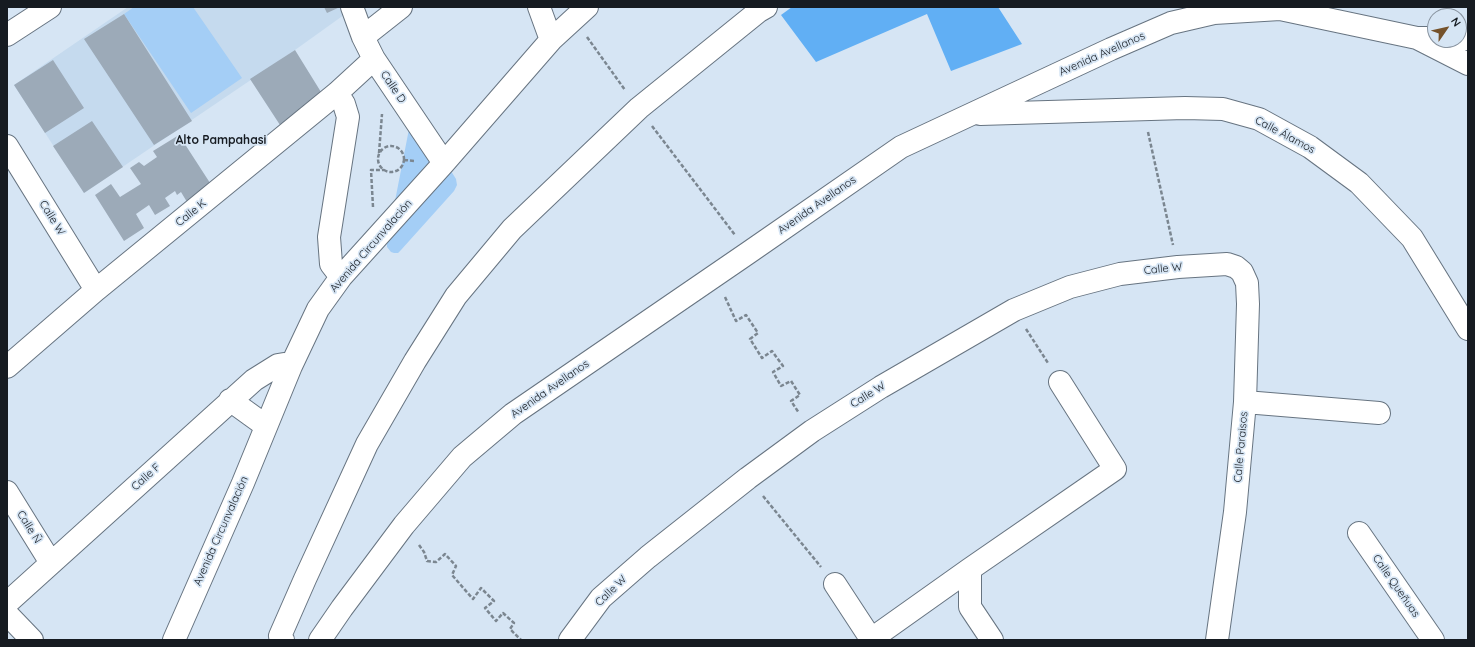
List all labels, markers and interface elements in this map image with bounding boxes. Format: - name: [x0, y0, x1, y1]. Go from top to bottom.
- north arrow: [1427, 8, 1467, 48]
- text: N: [1448, 15, 1464, 29]
- street label: Avenida Avellanos: [1057, 29, 1147, 79]
- street label: Calle D: [377, 68, 409, 106]
- street label: Calle Álamos: [1253, 114, 1317, 156]
- district label: Alto Pampahasi: [176, 133, 266, 147]
- street label: Avenida Avellanos: [775, 173, 859, 237]
- street label: Calle K: [173, 197, 209, 229]
- street label: Avenida Circunvalación: [327, 197, 415, 295]
- street label: Calle W: [36, 198, 68, 238]
- street label: Calle W: [1143, 260, 1183, 278]
- street label: Avenida Avellanos: [508, 357, 592, 421]
- street label: Calle W: [848, 379, 888, 411]
- street label: Calle Paraisos: [1231, 411, 1251, 483]
- street label: Calle F: [129, 461, 163, 493]
- street label: Avenida Circunvalación: [191, 474, 251, 588]
- street label: Calle Ñ: [14, 508, 44, 546]
- street label: Calle Queñuas: [1370, 552, 1422, 620]
- street label: Calle W: [593, 573, 629, 609]

